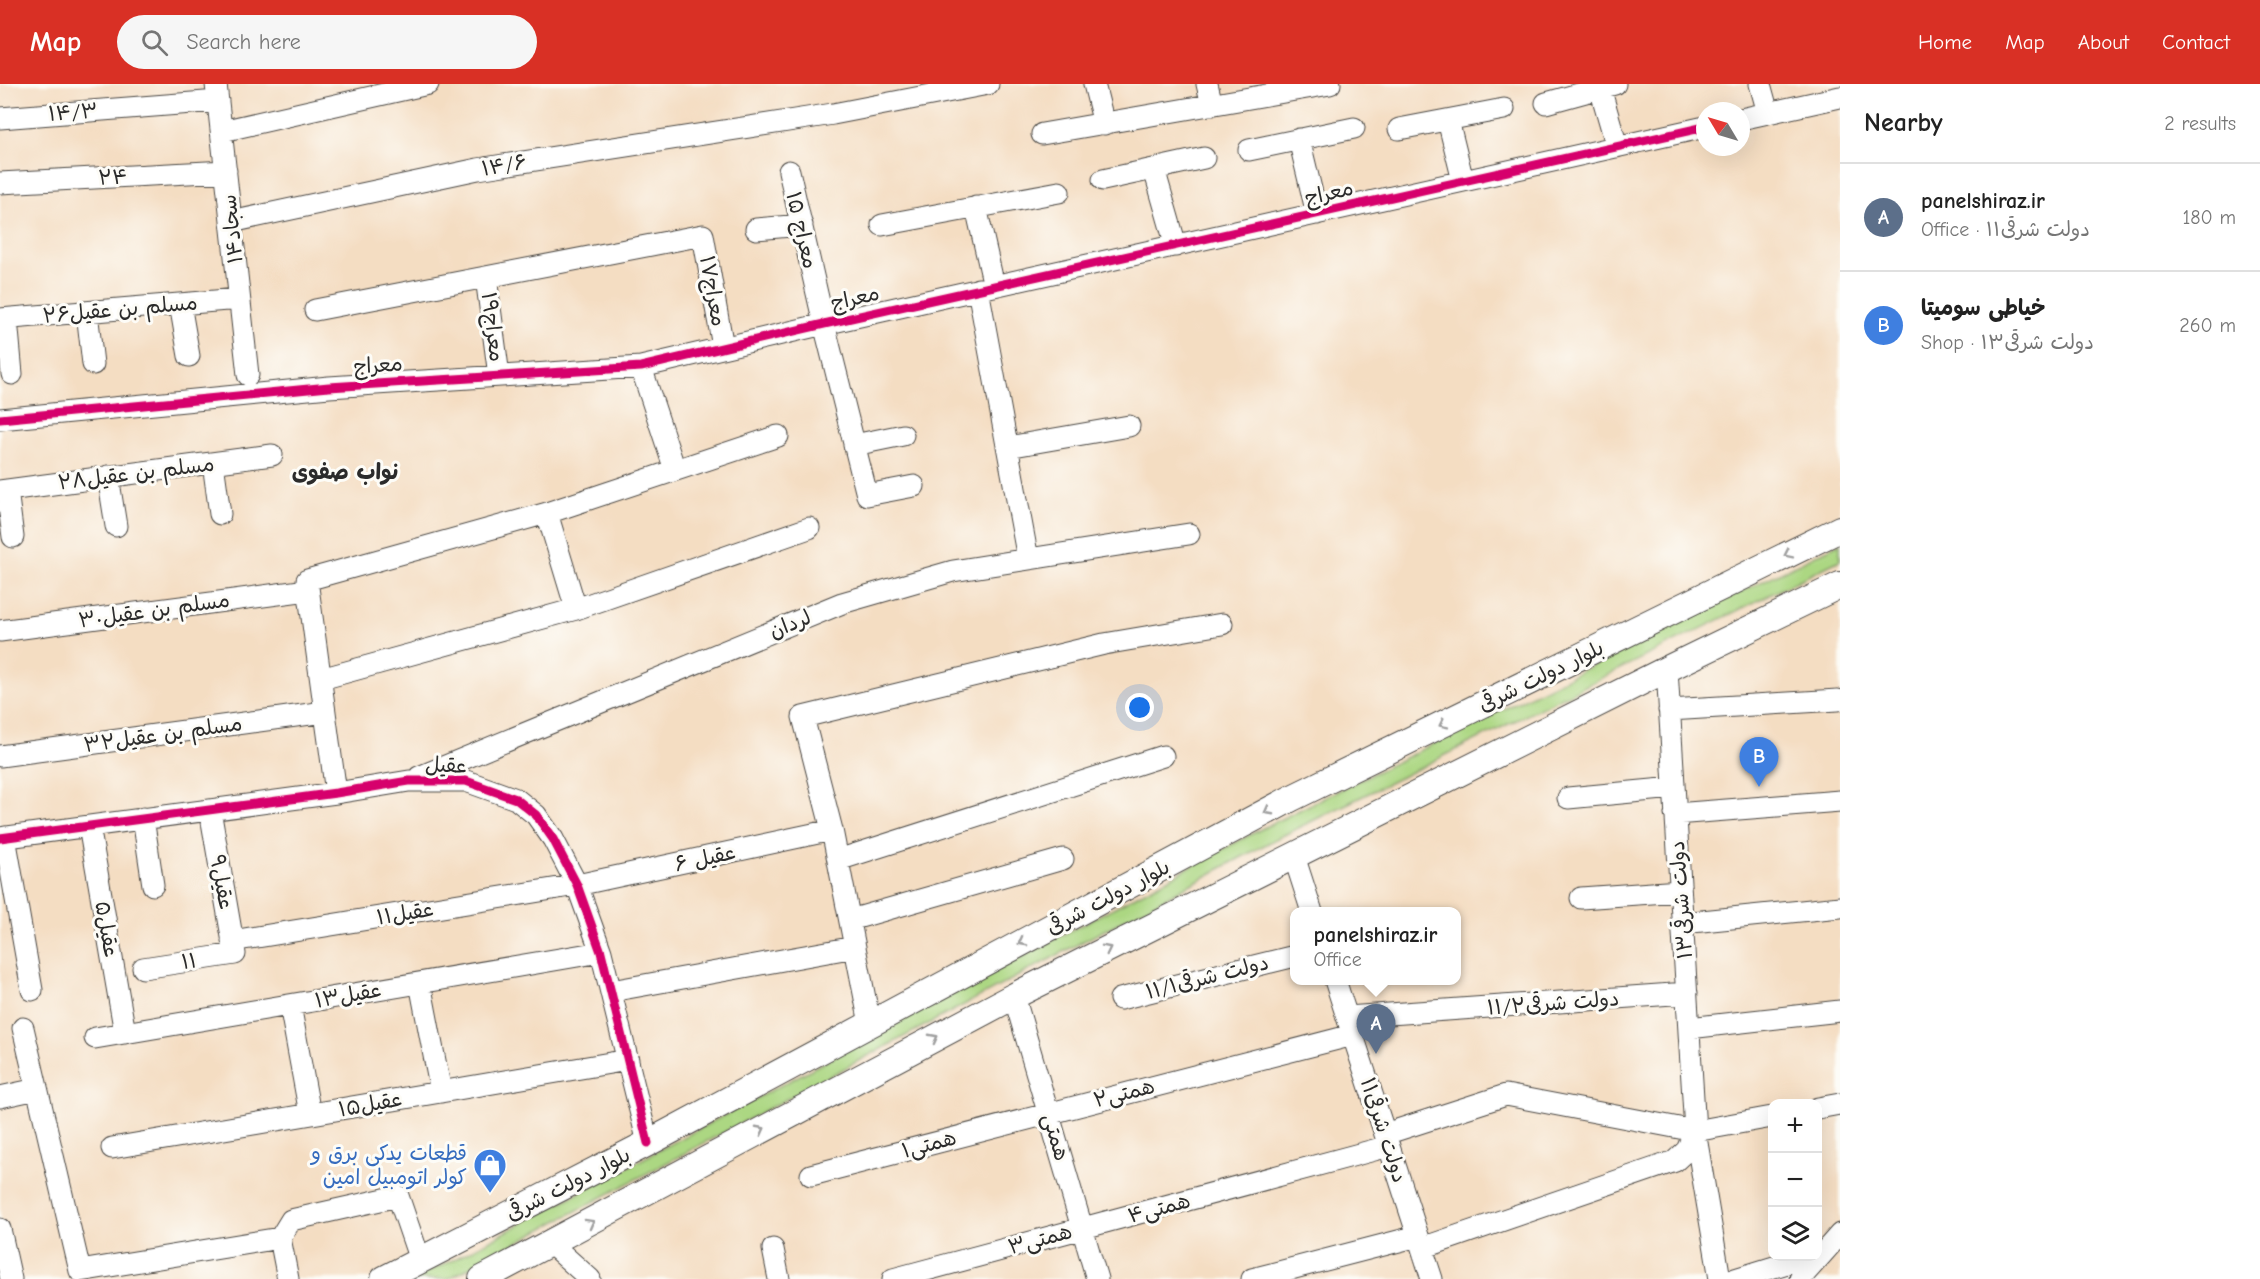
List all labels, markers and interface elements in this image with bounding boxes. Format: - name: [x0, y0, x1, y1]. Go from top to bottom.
- search box: [117, 15, 537, 69]
- text: Map: [30, 26, 81, 58]
- icon: search: [138, 26, 171, 59]
- text: Search here: [186, 29, 301, 55]
- text: Home: [1918, 30, 1972, 54]
- text: Map: [2005, 30, 2045, 54]
- text: About: [2078, 30, 2129, 54]
- text: Contact: [2162, 30, 2230, 54]
- street label: ۱۴/۳: [47, 98, 99, 126]
- north arrow: [1696, 102, 1750, 156]
- text: Nearby: [1864, 108, 1943, 138]
- text: 2 results: [2164, 112, 2236, 135]
- street label: ۱۴/۶: [480, 149, 528, 181]
- street label: ۲۴: [97, 164, 129, 190]
- street label: معراج: [1302, 176, 1356, 212]
- text: panelshiraz.ir: [1921, 188, 2045, 214]
- street label: معراج ۱۵: [780, 189, 823, 271]
- street label: ۱۴سجاد: [216, 193, 248, 265]
- text: A: [1878, 206, 1889, 229]
- text: 180 m: [2182, 206, 2236, 229]
- text: Office · ۱۱دولت شرقی: [1921, 218, 2090, 241]
- street label: معراج۱۷: [693, 254, 731, 329]
- street label: معراج: [828, 281, 882, 317]
- street label: مسلم بن عقیل۲۶: [42, 290, 199, 332]
- street label: معراج۱۹: [475, 291, 509, 363]
- text: خیاطی سومیتا: [1921, 295, 2045, 321]
- text: B: [1877, 314, 1890, 337]
- text: 260 m: [2179, 314, 2236, 337]
- text: Shop · ۱۳دولت شرقی: [1921, 331, 2094, 354]
- street label: معراج: [353, 351, 404, 381]
- street label: مسلم بن عقیل۲۸: [56, 452, 216, 498]
- district label: نواب صفوی: [292, 459, 398, 485]
- one-way arrow: [1783, 547, 1794, 559]
- street label: مسلم بن عقیل۳۰: [77, 588, 232, 636]
- street label: لردان: [766, 605, 814, 643]
- street label: بلوار دولت شرقی: [1474, 634, 1608, 718]
- your location: [1125, 693, 1154, 722]
- street label: مسلم بن عقیل۳۲: [82, 711, 244, 761]
- one-way arrow: [1439, 717, 1449, 728]
- pin: B: [1740, 738, 1778, 787]
- street label: عقیل: [424, 752, 468, 778]
- one-way arrow: [1264, 804, 1275, 815]
- street label: عقیل ۶: [672, 840, 738, 876]
- street label: ۱۳دولت شرقی: [1664, 840, 1697, 960]
- street label: عقیل۹: [205, 853, 239, 911]
- street label: بلوار دولت شرقی: [1042, 854, 1174, 940]
- street label: عقیل۱۱: [375, 897, 435, 929]
- street label: عقیل۵: [90, 899, 124, 959]
- popup: [1290, 907, 1461, 985]
- text: panelshiraz.ir: [1314, 922, 1437, 948]
- one-way arrow: [1018, 935, 1029, 947]
- one-way arrow: [1101, 945, 1112, 957]
- street label: ۱۱: [180, 948, 198, 974]
- text: Office: [1314, 948, 1362, 971]
- street label: ۱۱/۱دولت شرقی: [1143, 949, 1271, 1004]
- street label: عقیل۱۳: [313, 977, 383, 1013]
- street label: ۱۱/۲دولت شرقی: [1486, 985, 1620, 1020]
- pin: A: [1356, 1004, 1396, 1054]
- one-way arrow: [927, 1034, 938, 1045]
- street label: ۲همتی: [1091, 1074, 1158, 1114]
- street label: ۱۱دولت شرقی: [1356, 1074, 1413, 1186]
- street label: عقیل۱۵: [336, 1087, 404, 1121]
- map controls: [1768, 1099, 1822, 1261]
- button: +: [1768, 1099, 1822, 1153]
- street label: همتی: [1036, 1111, 1074, 1164]
- street label: ۱همتی: [899, 1125, 959, 1165]
- one-way arrow: [755, 1126, 766, 1137]
- place label: قطعات یدکی برق و کولر اتومبیل امین: [309, 1141, 467, 1190]
- street label: بلوار دولت شرقی: [501, 1141, 635, 1227]
- shop icon: قطعات یدکی برق و کولر اتومبیل امین: [472, 1147, 508, 1194]
- button: −: [1768, 1153, 1822, 1207]
- street label: ۴همتی: [1125, 1188, 1193, 1230]
- button: layers: [1768, 1207, 1822, 1261]
- one-way arrow: [584, 1219, 594, 1230]
- street label: ۳همتی: [1005, 1219, 1075, 1261]

